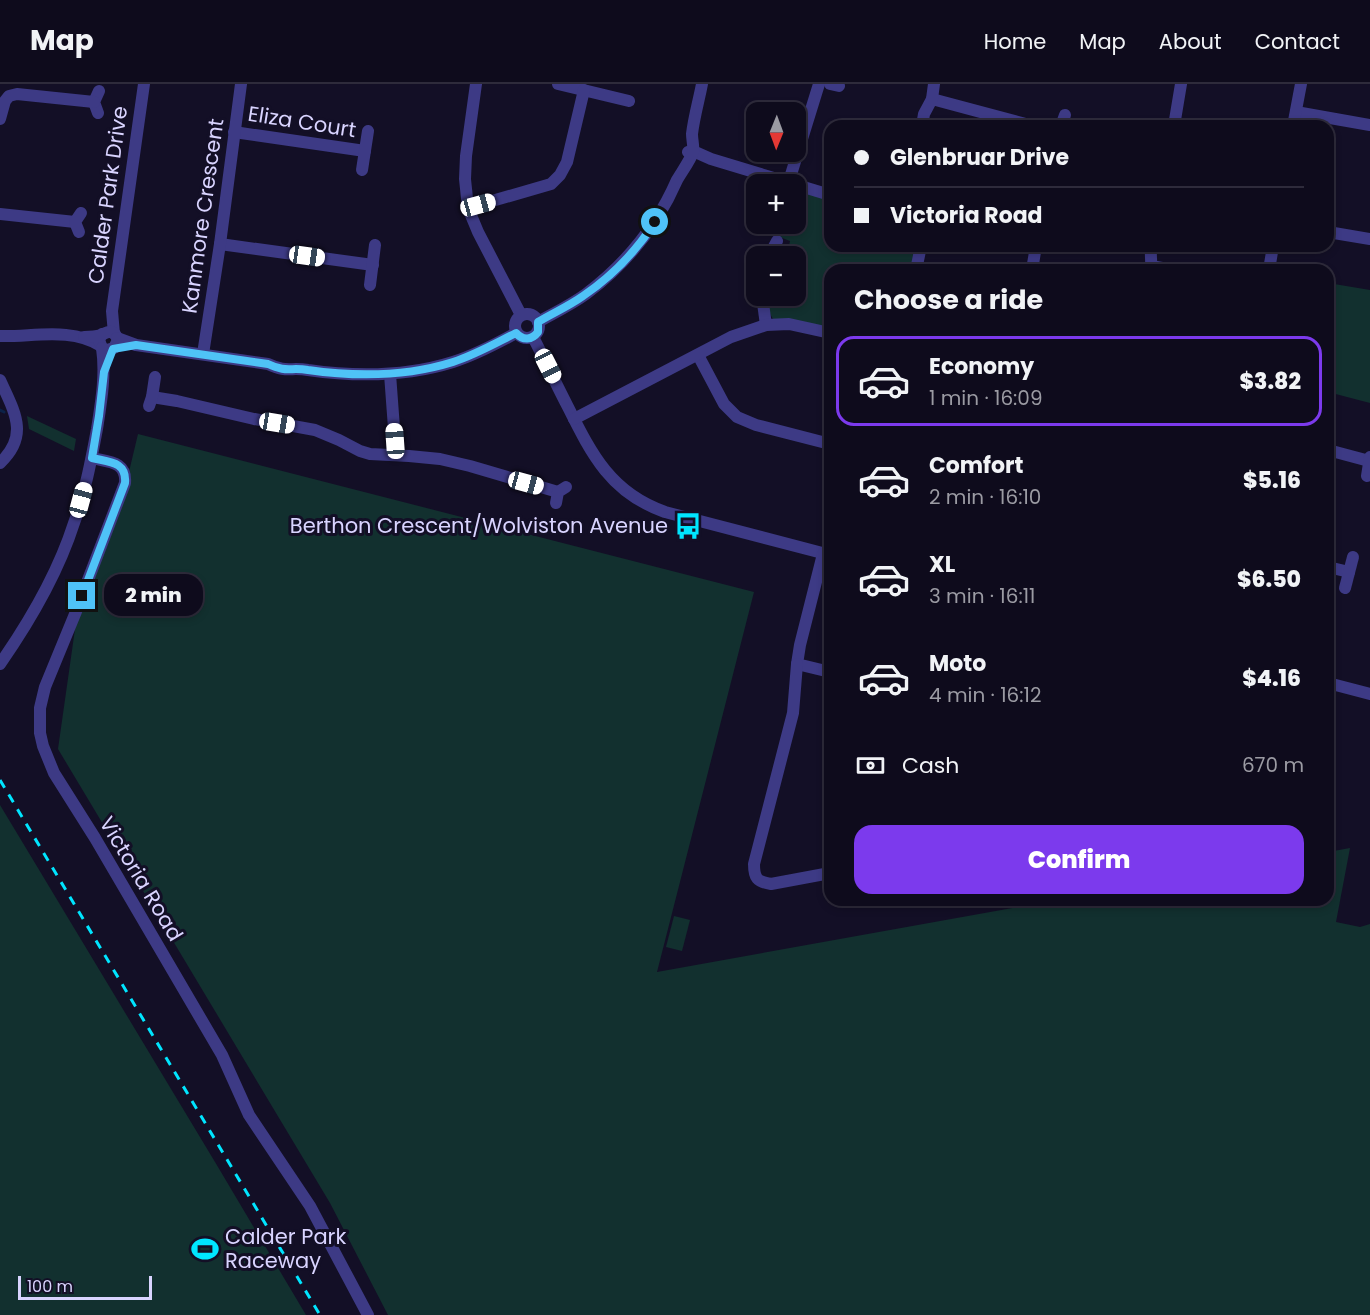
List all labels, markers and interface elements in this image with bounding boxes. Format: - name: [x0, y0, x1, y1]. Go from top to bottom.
- text: Map: [30, 21, 94, 60]
- text: Home: [984, 27, 1046, 56]
- text: Map: [1079, 27, 1126, 56]
- text: About: [1159, 27, 1222, 56]
- text: Contact: [1255, 27, 1340, 56]
- street label: Eliza Court: [246, 99, 358, 144]
- north arrow: [746, 102, 806, 162]
- map controls: [746, 102, 806, 306]
- street label: Calder Park Drive: [81, 104, 134, 286]
- street label: Kanmore Crescent: [174, 117, 231, 315]
- text: Glenbruar Drive: [890, 142, 1069, 173]
- button: +: [746, 174, 806, 234]
- car: [458, 192, 498, 218]
- text: Victoria Road: [890, 200, 1043, 231]
- route start: [641, 208, 668, 235]
- car: [288, 245, 326, 267]
- button: −: [746, 246, 806, 306]
- text: Choose a ride: [854, 281, 1043, 318]
- car: [532, 346, 564, 386]
- text: Economy: [929, 351, 1034, 382]
- icon: car: [857, 354, 911, 408]
- text: $3.82: [1240, 366, 1301, 397]
- text: 1 min · 16:09: [929, 384, 1043, 412]
- car: [258, 411, 296, 435]
- car: [385, 422, 405, 460]
- text: Comfort: [929, 450, 1023, 481]
- icon: car: [857, 453, 911, 507]
- text: $5.16: [1243, 465, 1301, 496]
- car: [506, 470, 546, 496]
- car: [68, 480, 94, 520]
- text: 2 min · 16:10: [929, 483, 1041, 511]
- place label: Berthon Crescent/Wolviston Avenue: [290, 511, 668, 540]
- bus stop icon: Berthon Crescent/Wolviston Avenue: [673, 511, 703, 541]
- text: XL: [929, 549, 955, 580]
- icon: car: [857, 552, 911, 606]
- text: $6.50: [1237, 564, 1301, 595]
- callout: 2 min: [103, 575, 202, 617]
- text: 2 min: [125, 581, 182, 609]
- route end: [68, 582, 95, 609]
- text: 3 min · 16:11: [929, 582, 1036, 610]
- text: Moto: [929, 648, 986, 679]
- icon: car: [857, 651, 911, 705]
- text: $4.16: [1242, 663, 1301, 694]
- text: 4 min · 16:12: [929, 681, 1041, 709]
- icon: cash: [854, 749, 887, 782]
- text: Cash: [902, 750, 959, 781]
- text: 670 m: [1242, 751, 1304, 779]
- street label: Victoria Road: [93, 811, 190, 946]
- button: Confirm: [854, 825, 1304, 894]
- place label: Calder Park Raceway: [225, 1222, 346, 1275]
- sports icon: Calder Park Raceway: [190, 1234, 220, 1264]
- scale bar: [18, 1273, 152, 1300]
- text: 100 m: [27, 1275, 73, 1298]

